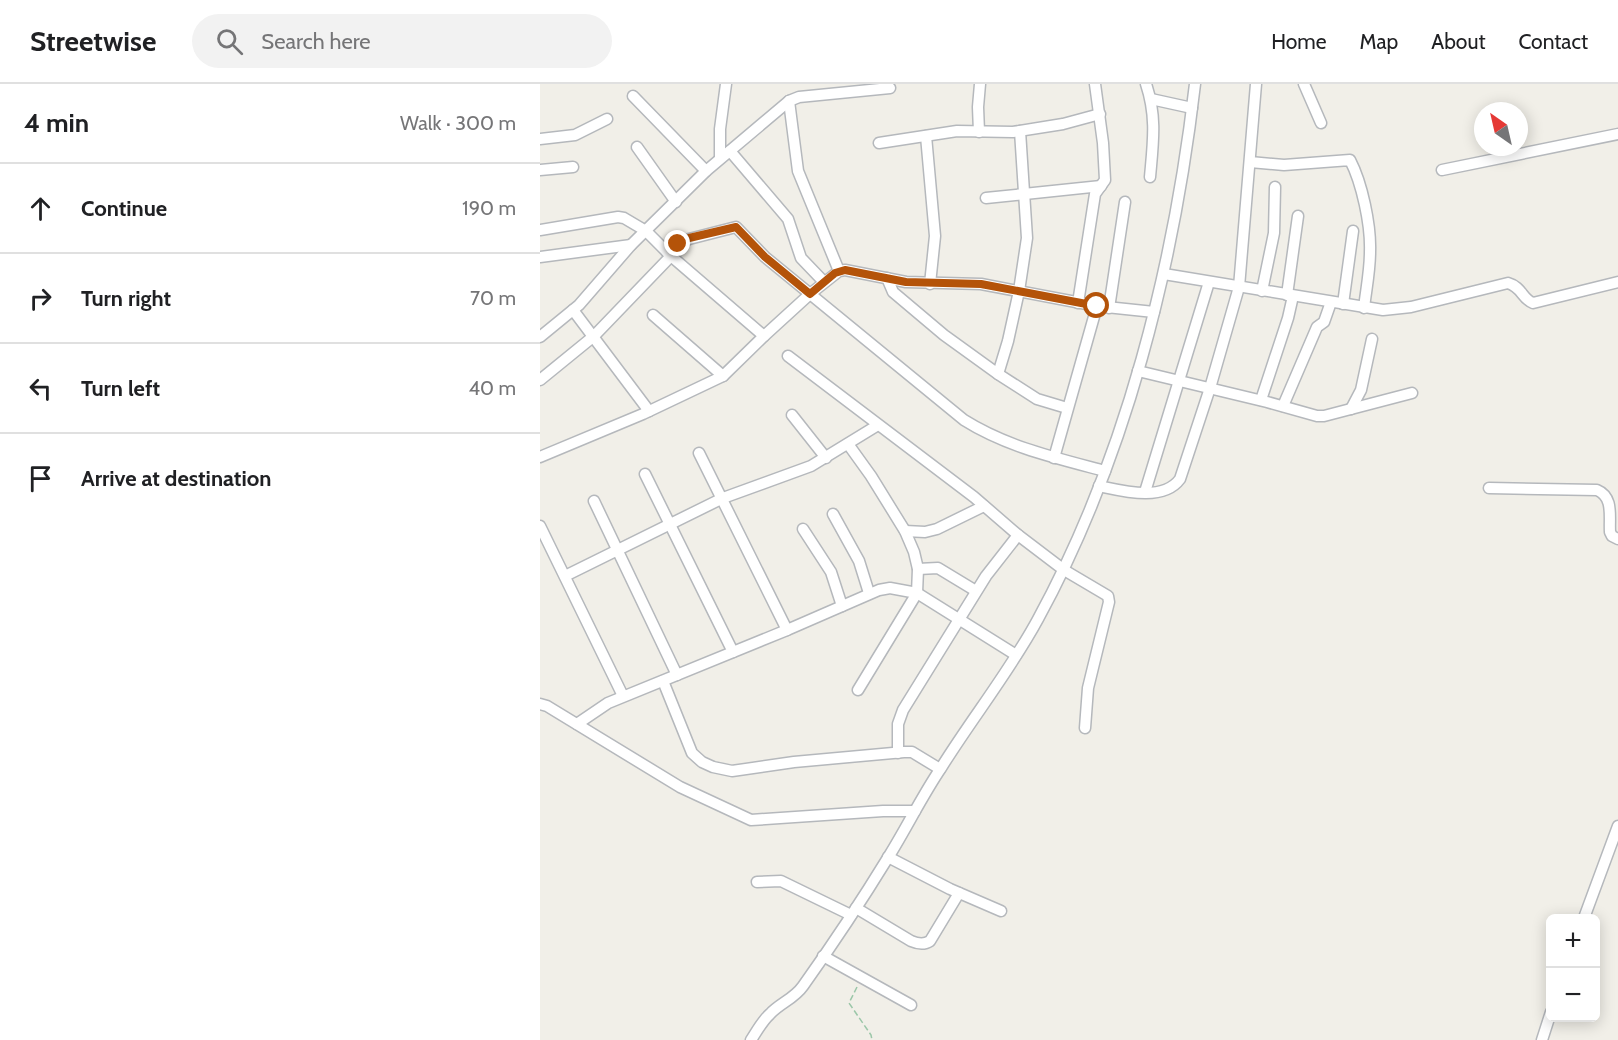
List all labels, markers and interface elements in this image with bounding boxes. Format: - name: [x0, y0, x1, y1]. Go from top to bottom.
- search box: [192, 14, 612, 68]
- text: Streetwise: [30, 24, 156, 58]
- icon: search: [213, 25, 246, 58]
- text: Search here: [261, 28, 371, 55]
- text: Home: [1271, 29, 1327, 54]
- text: Map: [1360, 29, 1398, 54]
- text: About: [1431, 29, 1485, 54]
- text: Contact: [1518, 29, 1588, 54]
- north arrow: [1474, 102, 1528, 156]
- text: 4 min: [24, 107, 89, 139]
- text: Walk · 300 m: [400, 111, 516, 135]
- icon: ahead: [24, 192, 57, 225]
- text: Continue: [81, 195, 167, 222]
- text: 190 m: [462, 196, 516, 220]
- route end: [664, 230, 690, 256]
- icon: right: [24, 282, 57, 315]
- text: Turn right: [81, 285, 171, 312]
- text: 70 m: [470, 286, 516, 310]
- route start: [1083, 292, 1109, 318]
- icon: left: [24, 372, 57, 405]
- text: Turn left: [81, 375, 160, 402]
- text: 40 m: [468, 376, 516, 400]
- icon: arrive: [24, 462, 57, 495]
- text: Arrive at destination: [81, 465, 271, 492]
- map controls: [1546, 914, 1600, 1022]
- button: +: [1546, 914, 1600, 968]
- button: −: [1546, 968, 1600, 1022]

